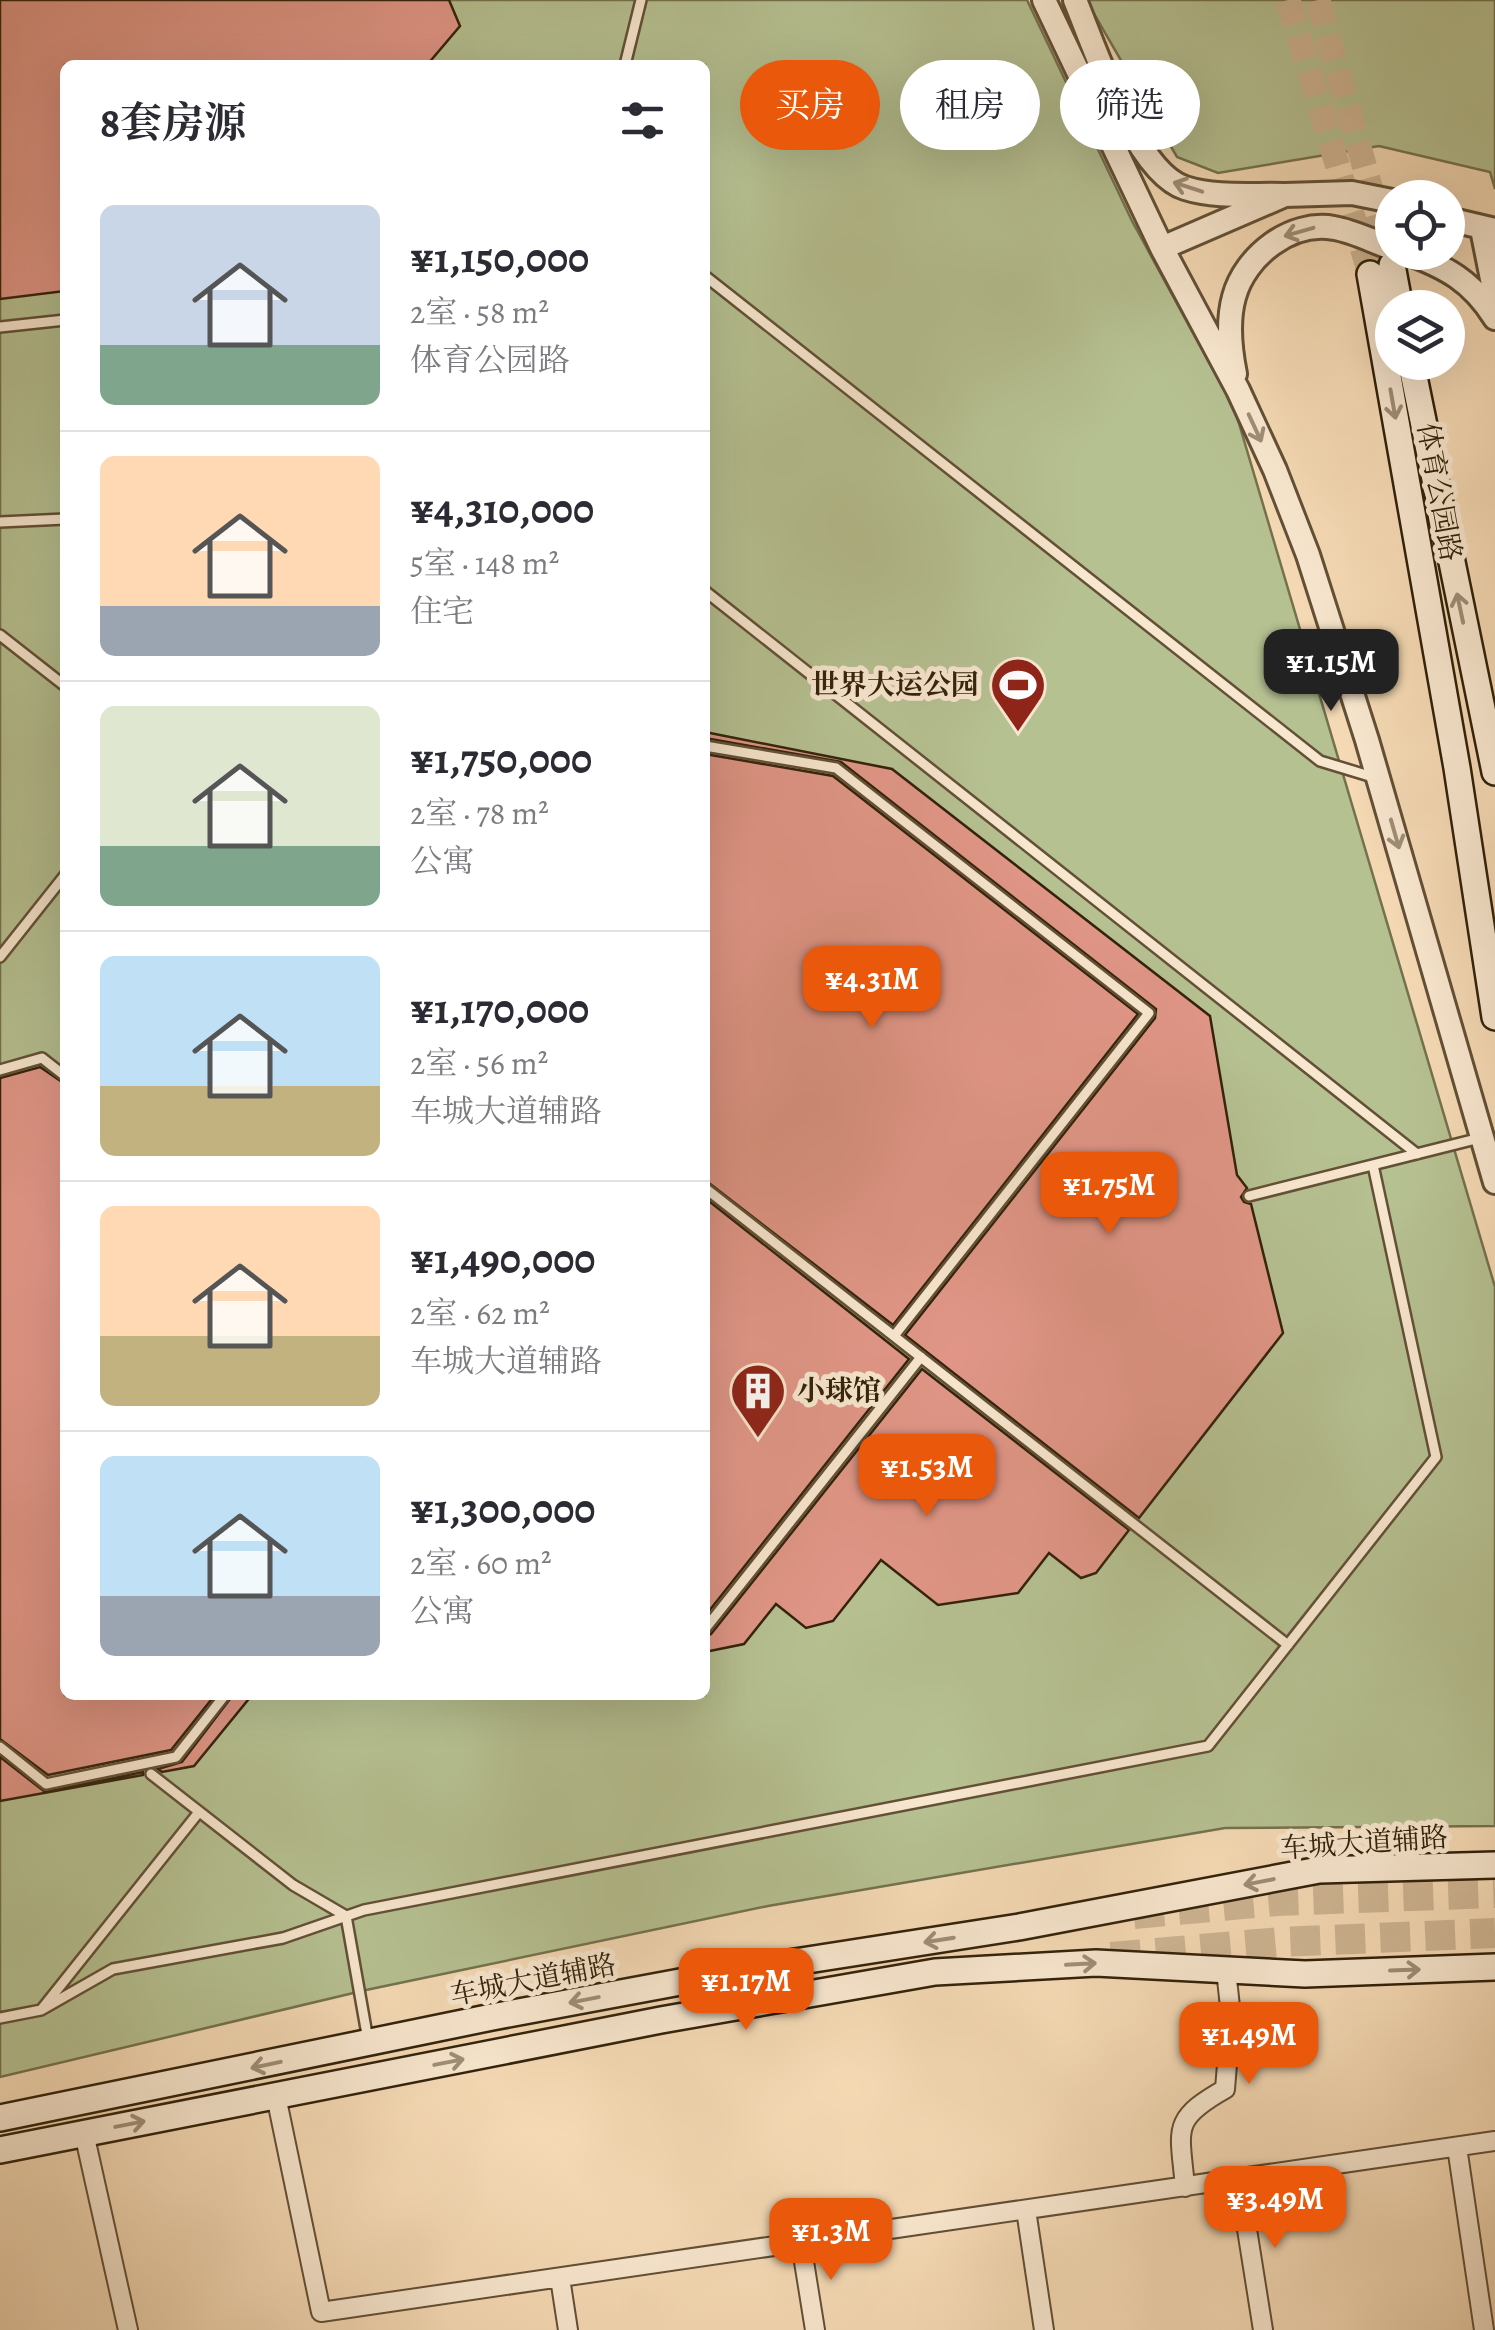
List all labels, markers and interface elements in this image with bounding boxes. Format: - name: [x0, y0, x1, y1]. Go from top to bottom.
- chip: 买房: [740, 60, 880, 150]
- chip: 租房: [900, 60, 1040, 150]
- chip: 筛选: [1060, 60, 1200, 150]
- icon: filters: [615, 93, 670, 148]
- text: 8套房源: [100, 94, 246, 151]
- one-way arrow: [1173, 177, 1205, 195]
- map controls: [1375, 180, 1465, 380]
- button: locate: [1375, 180, 1465, 270]
- one-way arrow: [1284, 224, 1316, 242]
- text: ¥1,150,000: [410, 229, 589, 286]
- icon: home: [180, 245, 300, 365]
- text: 2室 · 58 m²: [410, 290, 549, 334]
- button: layers: [1375, 290, 1465, 380]
- text: 体育公园路: [410, 338, 570, 382]
- one-way arrow: [1384, 387, 1403, 420]
- one-way arrow: [1247, 412, 1266, 442]
- street label: 体育公园路: [1408, 420, 1470, 564]
- text: ¥4,310,000: [410, 480, 594, 537]
- icon: home: [180, 496, 300, 616]
- text: 5室 · 148 m²: [410, 541, 559, 585]
- text: 住宅: [410, 589, 474, 633]
- one-way arrow: [1450, 592, 1469, 624]
- pin: ¥1.15M: [1250, 629, 1412, 714]
- text: ¥1.15M: [1286, 639, 1376, 683]
- sports icon: 世界大运公园: [988, 655, 1048, 734]
- place label: 世界大运公园: [811, 666, 979, 704]
- text: ¥1,750,000: [410, 730, 592, 787]
- icon: home: [180, 746, 300, 866]
- text: 2室 · 78 m²: [410, 791, 549, 835]
- one-way arrow: [1387, 818, 1405, 849]
- text: 公寓: [410, 839, 474, 883]
- pin: ¥4.31M: [791, 946, 953, 1031]
- text: ¥4.31M: [825, 956, 919, 1000]
- text: ¥1,170,000: [410, 980, 589, 1037]
- icon: home: [180, 996, 300, 1116]
- text: 2室 · 56 m²: [410, 1041, 548, 1085]
- text: 车城大道辅路: [410, 1089, 602, 1133]
- pin: ¥1.75M: [1028, 1152, 1190, 1237]
- text: ¥1.75M: [1063, 1162, 1155, 1206]
- text: ¥1,490,000: [410, 1230, 595, 1287]
- icon: home: [180, 1246, 300, 1366]
- text: 2室 · 62 m²: [410, 1291, 550, 1335]
- text: 车城大道辅路: [410, 1339, 602, 1383]
- building icon: 小球馆: [728, 1361, 788, 1440]
- place label: 小球馆: [797, 1372, 881, 1410]
- pin: ¥1.53M: [846, 1434, 1008, 1519]
- text: ¥1.53M: [881, 1444, 973, 1488]
- text: ¥1,300,000: [410, 1480, 595, 1537]
- icon: home: [180, 1496, 300, 1616]
- text: 2室 · 60 m²: [410, 1541, 552, 1585]
- text: 公寓: [410, 1589, 474, 1633]
- street label: 车城大道辅路: [1279, 1818, 1449, 1868]
- one-way arrow: [1243, 1873, 1275, 1892]
- one-way arrow: [923, 1931, 956, 1950]
- street label: 车城大道辅路: [447, 1945, 619, 2015]
- pin: ¥1.17M: [665, 1948, 827, 2033]
- one-way arrow: [1064, 1954, 1096, 1973]
- text: ¥1.17M: [701, 1958, 791, 2002]
- one-way arrow: [1389, 1961, 1421, 1980]
- one-way arrow: [568, 1991, 601, 2010]
- pin: ¥1.49M: [1168, 2002, 1330, 2087]
- text: ¥1.49M: [1201, 2012, 1297, 2056]
- one-way arrow: [432, 2051, 464, 2070]
- one-way arrow: [250, 2057, 282, 2075]
- one-way arrow: [113, 2114, 145, 2133]
- pin: ¥3.49M: [1194, 2166, 1356, 2251]
- text: ¥3.49M: [1226, 2176, 1324, 2220]
- pin: ¥1.3M: [761, 2198, 901, 2283]
- text: ¥1.3M: [791, 2208, 871, 2252]

